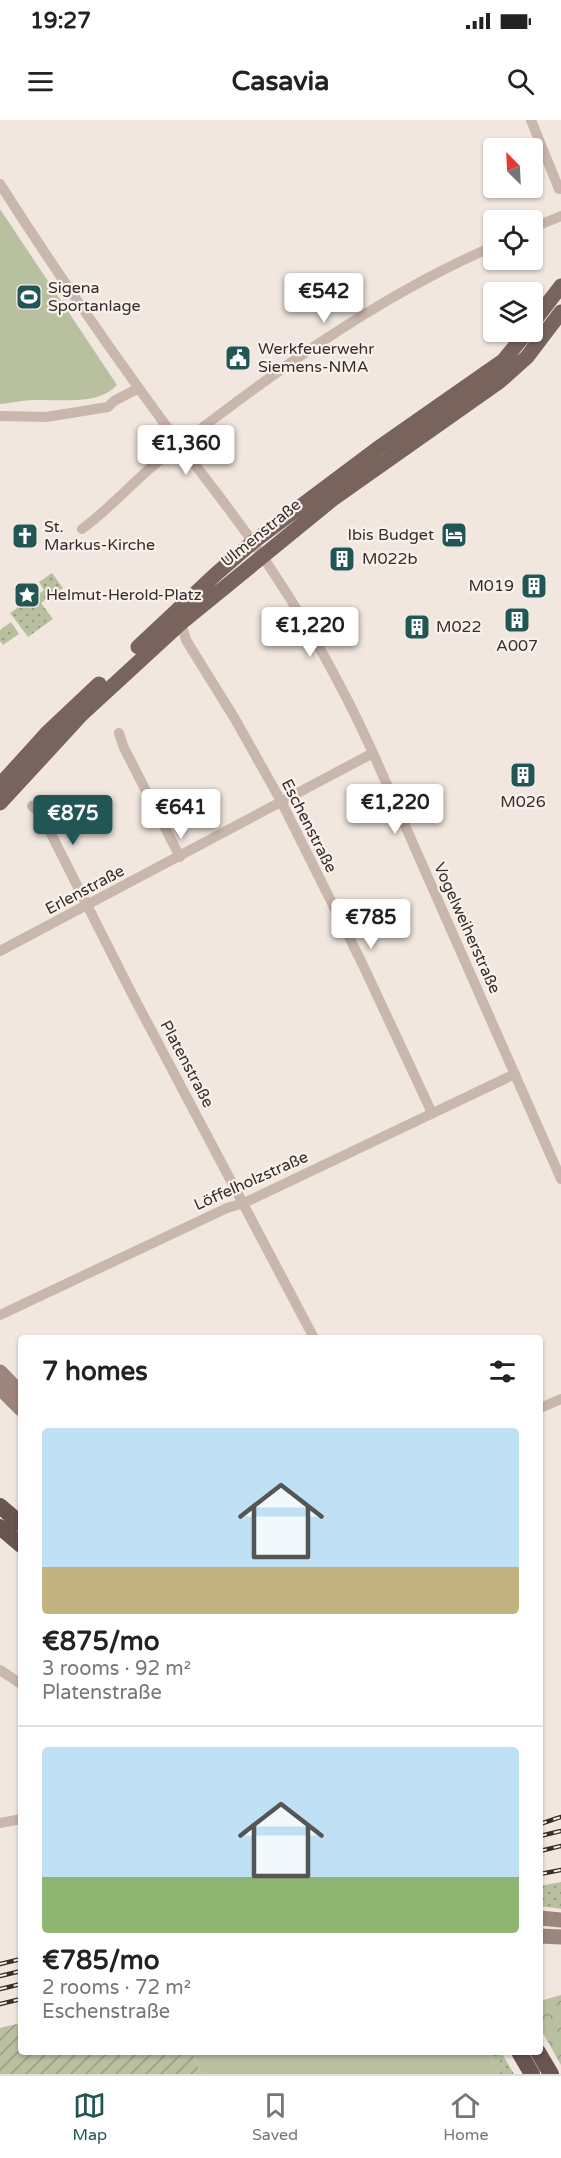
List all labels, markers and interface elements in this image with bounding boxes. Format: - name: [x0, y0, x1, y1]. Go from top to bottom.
- text: 19:27: [30, 8, 91, 34]
- icon: menu: [24, 65, 57, 98]
- text: Casavia: [231, 65, 330, 98]
- icon: search: [504, 65, 537, 98]
- north arrow: [483, 138, 543, 198]
- map controls: [483, 138, 543, 342]
- button: locate: [483, 210, 543, 270]
- pin: €542: [288, 273, 360, 324]
- place label: Sigena Sportanlage: [48, 278, 141, 316]
- text: €542: [298, 280, 350, 304]
- sports icon: Sigena Sportanlage: [14, 282, 44, 312]
- button: layers: [483, 282, 543, 342]
- place label: Werkfeuerwehr Siemens-NMA: [258, 339, 375, 377]
- public building icon: Werkfeuerwehr Siemens-NMA: [223, 343, 253, 373]
- pin: €1,360: [137, 425, 235, 476]
- text: €1,360: [151, 432, 221, 456]
- street label: Ulmenstraße: [217, 495, 305, 571]
- place label: St. Markus-Kirche: [44, 517, 155, 555]
- hotel icon: Ibis Budget: [439, 520, 469, 550]
- church icon: St. Markus-Kirche: [10, 521, 40, 551]
- place label: Ibis Budget: [348, 525, 434, 545]
- building icon: M022b: [327, 544, 357, 574]
- place label: M022b: [362, 549, 418, 569]
- building icon: M019: [519, 571, 549, 601]
- place label: M019: [468, 576, 514, 596]
- place icon: Helmut-Herold-Platz: [12, 580, 42, 610]
- place label: Helmut-Herold-Platz: [46, 585, 202, 605]
- building icon: A007: [502, 605, 532, 635]
- pin: €1,220: [261, 607, 359, 658]
- building icon: M022: [402, 612, 432, 642]
- text: €1,220: [275, 614, 345, 638]
- place label: M022: [436, 617, 482, 637]
- place label: A007: [496, 636, 538, 656]
- building icon: M026: [508, 760, 538, 790]
- street label: Eschenstraße: [277, 776, 341, 876]
- pin: €1,220: [346, 784, 444, 835]
- pin: €641: [145, 789, 217, 840]
- text: €1,220: [360, 791, 430, 815]
- place label: M026: [500, 792, 546, 812]
- pin: €875: [37, 795, 109, 846]
- text: €641: [155, 796, 207, 820]
- text: €875: [47, 802, 99, 826]
- street label: Vogelweiherstraße: [429, 859, 505, 997]
- street label: Erlenstraße: [42, 861, 128, 919]
- pin: €785: [335, 899, 407, 950]
- text: €785: [345, 906, 397, 930]
- street label: Platenstraße: [156, 1017, 218, 1111]
- street label: Löffelholzstraße: [191, 1147, 311, 1215]
- icon: filters: [486, 1355, 519, 1388]
- text: 7 homes: [42, 1356, 148, 1387]
- icon: home: [227, 1467, 335, 1575]
- text: €875/mo: [42, 1626, 160, 1657]
- text: 3 rooms · 92 m²: [42, 1657, 191, 1681]
- text: Platenstraße: [42, 1681, 162, 1705]
- icon: home: [227, 1786, 335, 1894]
- text: €785/mo: [42, 1945, 160, 1976]
- text: 2 rooms · 72 m²: [42, 1976, 191, 2000]
- text: Eschenstraße: [42, 2000, 170, 2024]
- tab: Map: [72, 2089, 107, 2145]
- tab: Saved: [252, 2089, 298, 2145]
- tab: Home: [443, 2089, 488, 2145]

